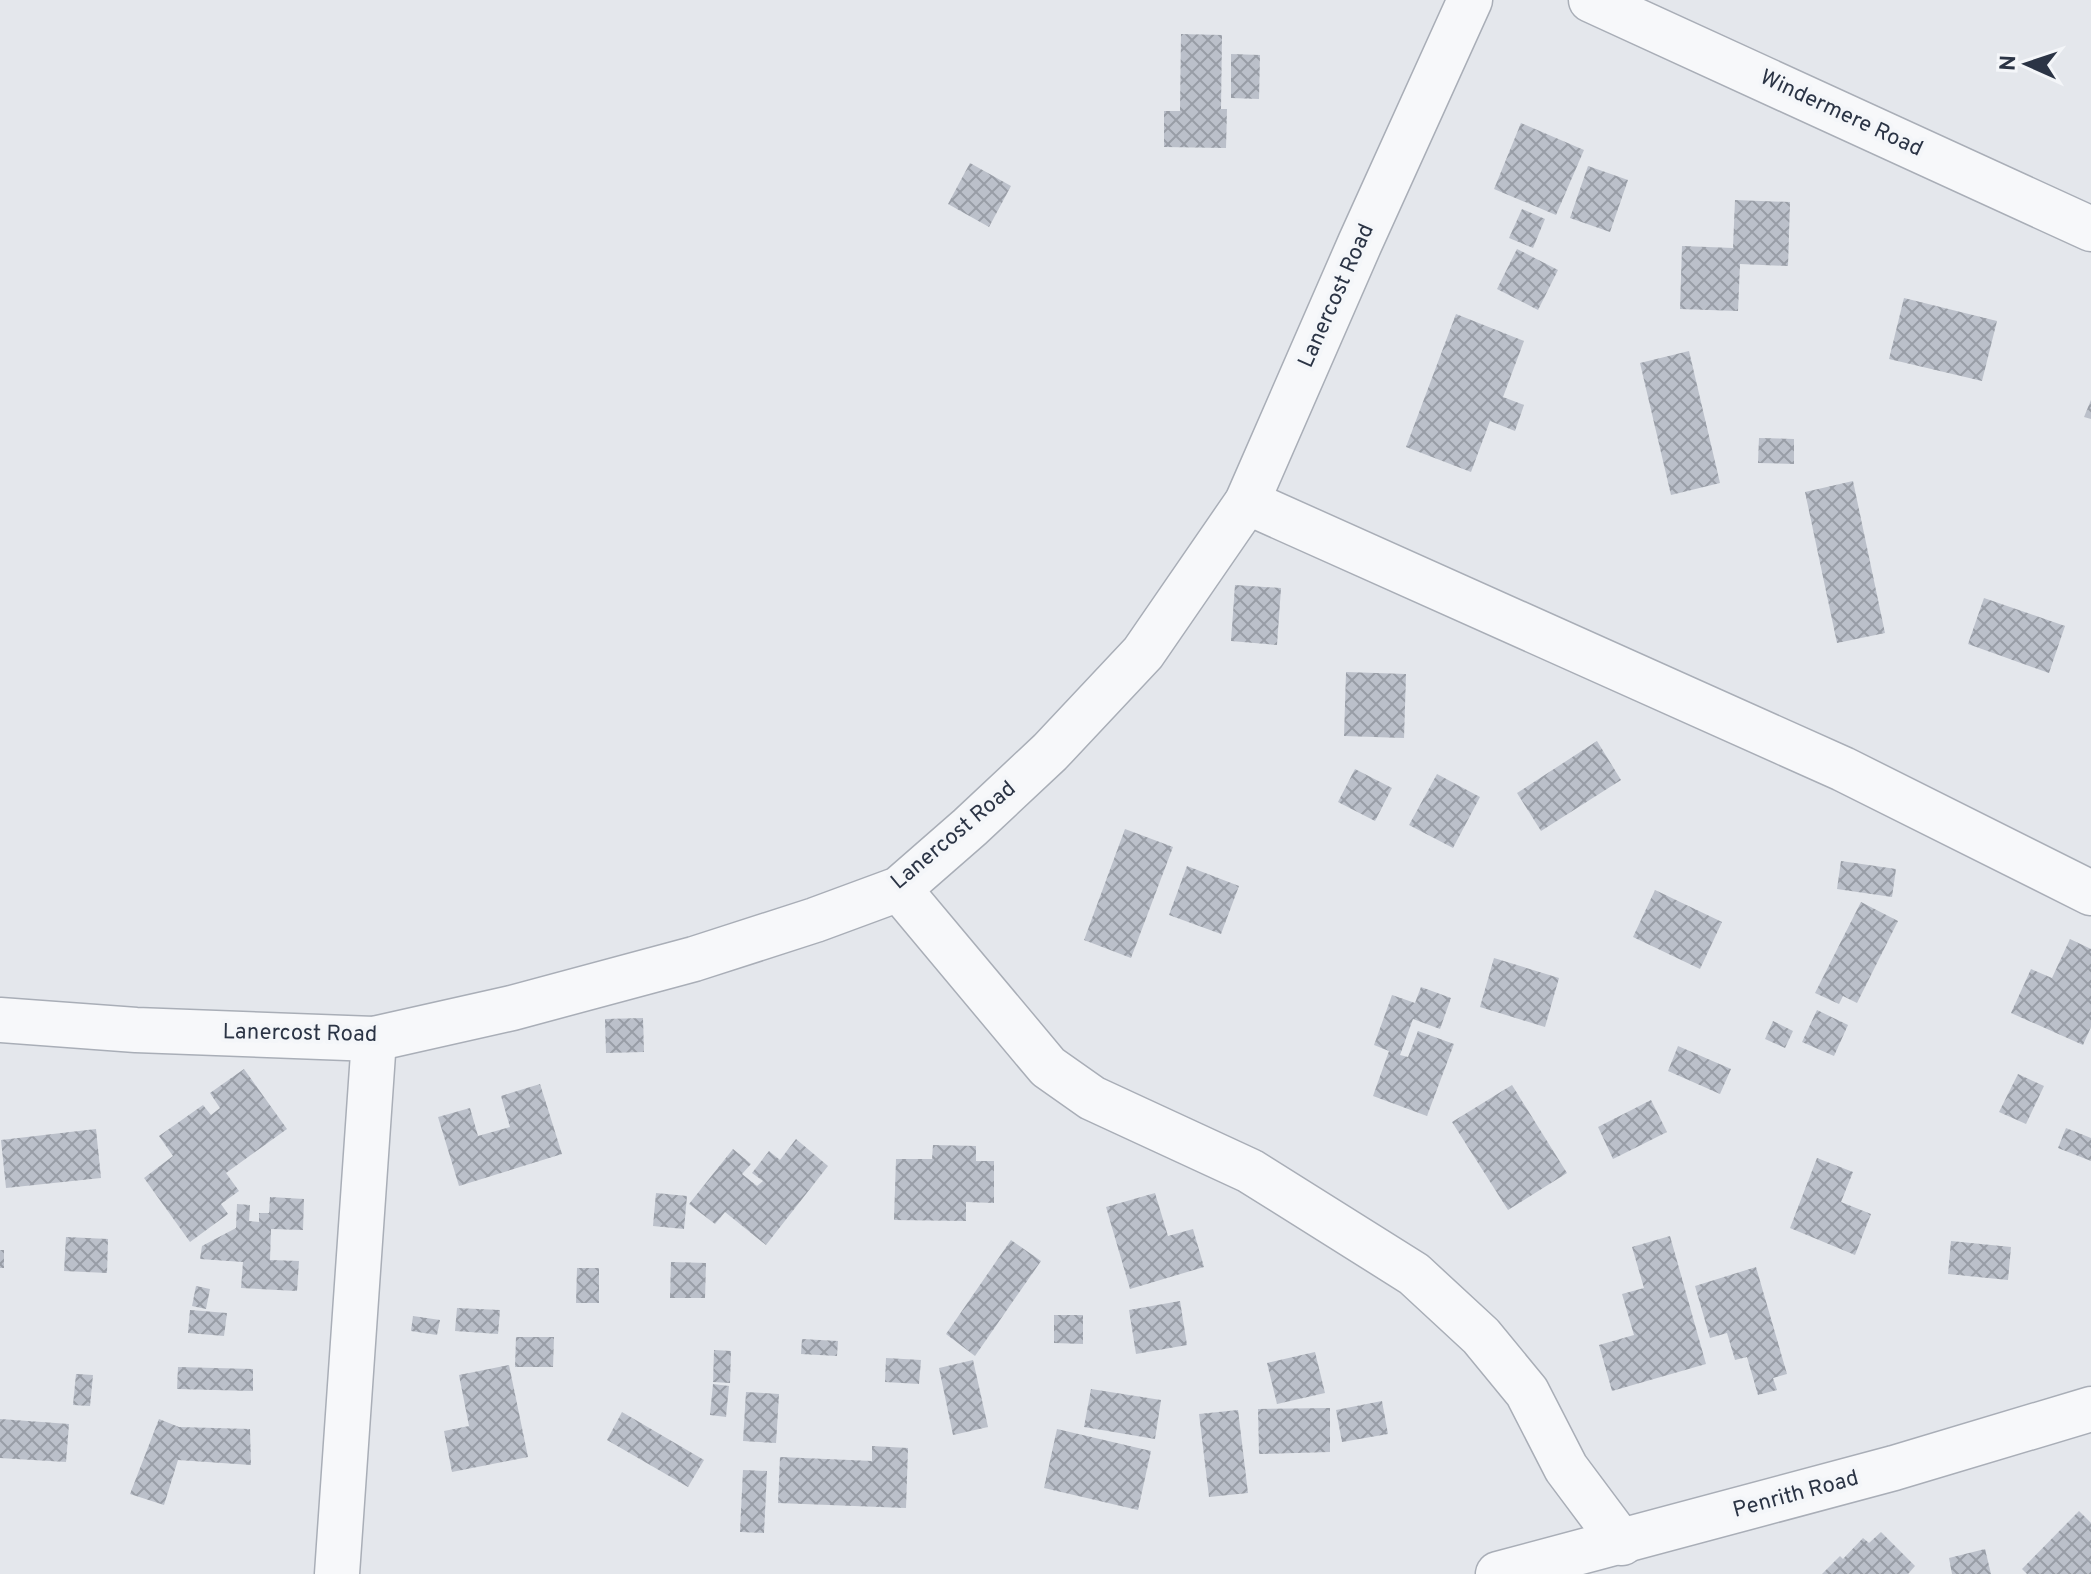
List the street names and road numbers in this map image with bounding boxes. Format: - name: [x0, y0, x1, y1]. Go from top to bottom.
- street label: Windermere Road: [1755, 64, 1927, 164]
- street label: Lanercost Road: [1293, 220, 1381, 372]
- street label: Lanercost Road: [886, 776, 1022, 896]
- street label: Lanercost Road: [222, 1019, 378, 1049]
- street label: Penrith Road: [1730, 1465, 1862, 1525]

